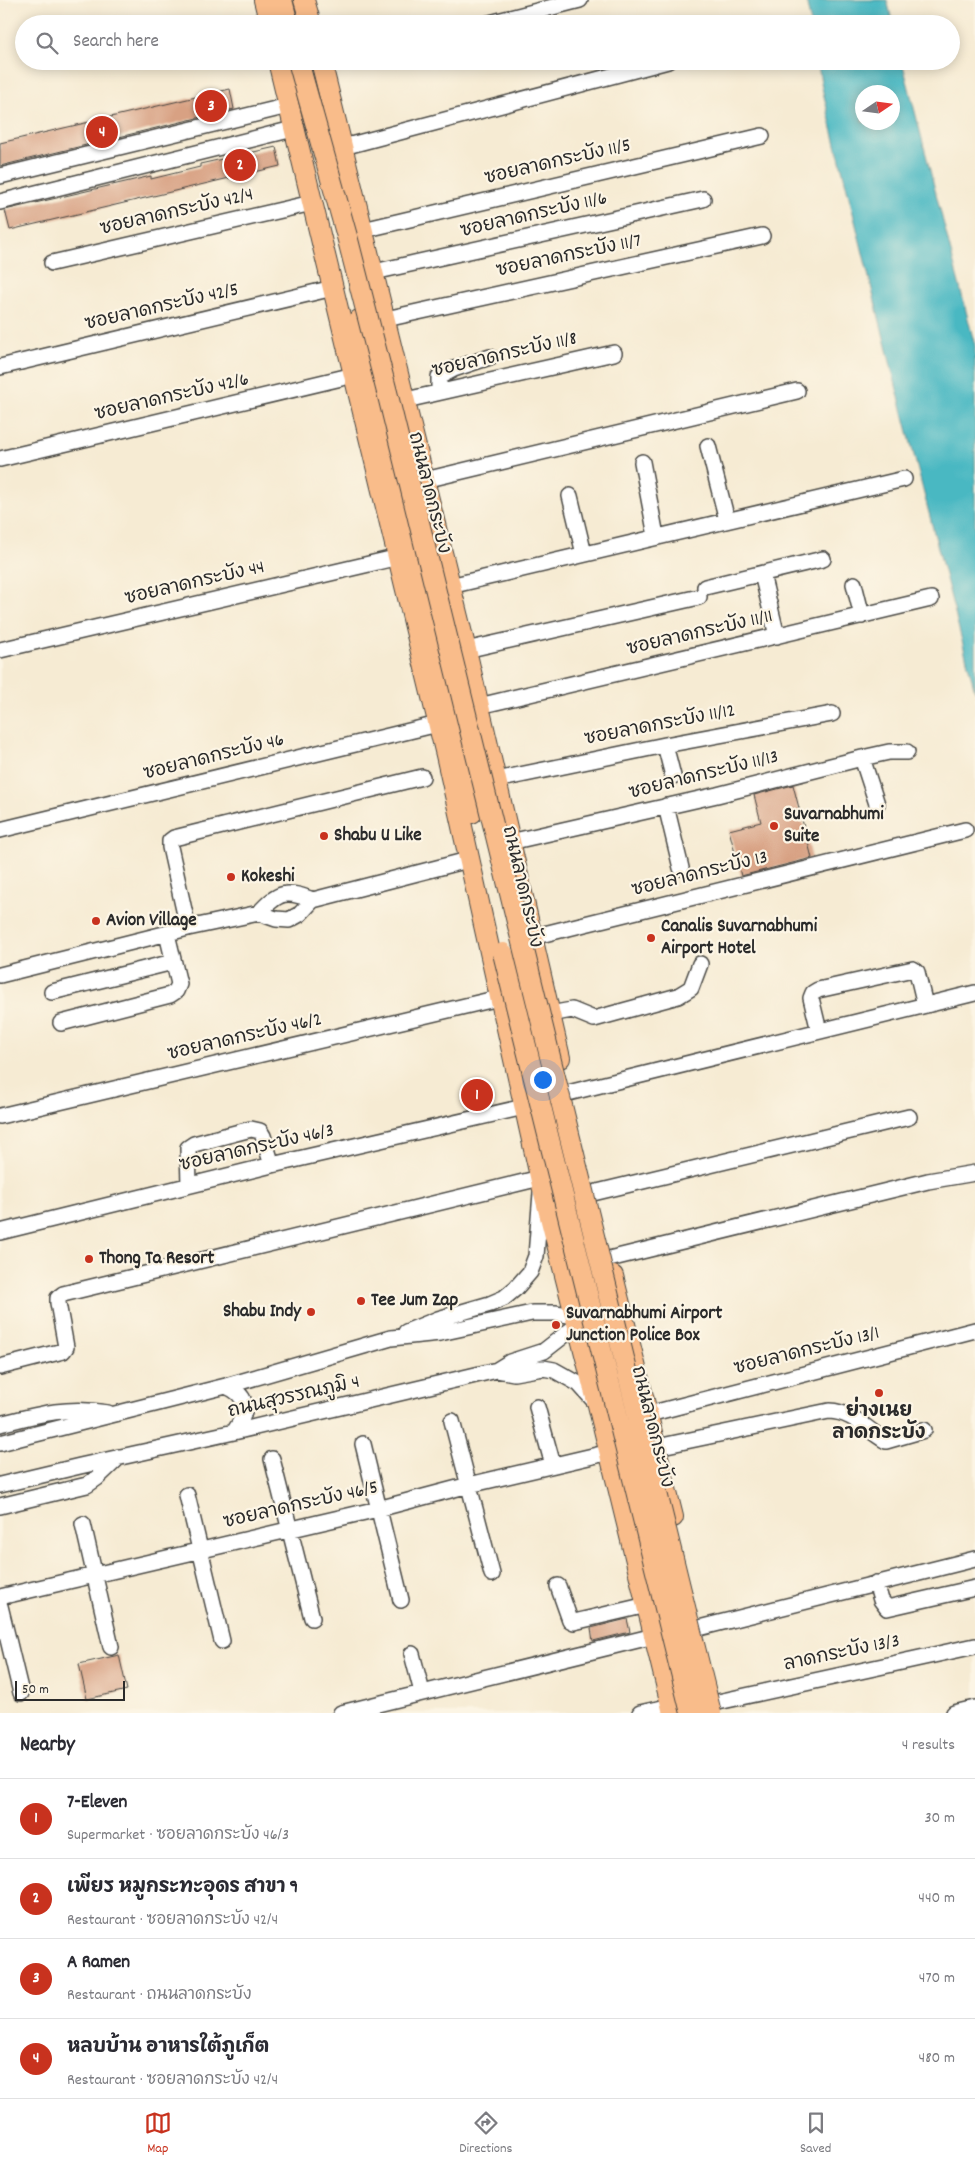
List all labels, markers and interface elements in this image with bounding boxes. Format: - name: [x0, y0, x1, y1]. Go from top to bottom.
- search box: [15, 15, 960, 70]
- icon: search: [33, 29, 61, 57]
- text: Search here: [73, 29, 159, 56]
- north arrow: [855, 85, 900, 130]
- pin: 3: [195, 87, 227, 125]
- pin: 4: [86, 113, 118, 151]
- street label: ซอยลาดกระบัง 11/5: [482, 133, 634, 193]
- pin: 2: [224, 146, 256, 184]
- street label: ซอยลาดกระบัง 42/4: [98, 182, 256, 244]
- street label: ซอยลาดกระบัง 11/6: [458, 186, 610, 246]
- street label: ซอยลาดกระบัง 11/7: [494, 228, 644, 286]
- street label: ซอยลาดกระบัง 42/5: [82, 277, 242, 339]
- street label: ซอยลาดกระบัง 11/8: [430, 326, 580, 386]
- street label: ซอยลาดกระบัง 42/6: [92, 367, 252, 429]
- street label: ถนนลาดกระบัง: [400, 429, 456, 557]
- street label: ซอยลาดกระบัง 44: [122, 555, 268, 613]
- street label: ซอยลาดกระบัง 11/11: [624, 604, 776, 664]
- street label: ซอยลาดกระบัง 11/12: [582, 698, 738, 754]
- street label: ซอยลาดกระบัง 46: [141, 727, 287, 789]
- street label: ซอยลาดกระบัง 11/13: [626, 744, 782, 808]
- place label: Suvarnabhumi Suite: [784, 802, 884, 851]
- marker: Suvarnabhumi Suite: [768, 820, 780, 832]
- place label: Shabu U Like: [334, 823, 422, 850]
- street label: ถนนลาดกระบัง: [494, 823, 548, 951]
- marker: Shabu U Like: [318, 830, 330, 842]
- street label: ซอยลาดกระบัง 13: [629, 845, 771, 905]
- place label: Kokeshi: [241, 864, 295, 891]
- marker: Kokeshi: [225, 871, 237, 883]
- place label: Avion Village: [106, 908, 197, 935]
- place label: Canalis Suvarnabhumi Airport Hotel: [661, 914, 818, 963]
- marker: Avion Village: [90, 915, 102, 927]
- marker: Canalis Suvarnabhumi Airport Hotel: [645, 932, 657, 944]
- street label: ซอยลาดกระบัง 46/2: [165, 1007, 325, 1069]
- your location: [530, 1067, 556, 1093]
- pin: 1: [461, 1076, 493, 1114]
- street label: ซอยลาดกระบัง 46/3: [177, 1118, 337, 1180]
- place label: Thong Ta Resort: [99, 1246, 214, 1273]
- marker: Thong Ta Resort: [83, 1253, 95, 1265]
- place label: Tee Jum Zap: [371, 1288, 458, 1315]
- marker: Tee Jum Zap: [355, 1295, 367, 1307]
- place label: Shabu Indy: [223, 1299, 302, 1326]
- place label: Suvarnabhumi Airport Junction Police Box: [566, 1301, 722, 1350]
- marker: Shabu Indy: [305, 1306, 317, 1318]
- marker: Suvarnabhumi Airport Junction Police Box: [550, 1319, 562, 1331]
- street label: ซอยลาดกระบัง 13/1: [731, 1321, 883, 1383]
- street label: ถนนลาดกระบัง: [623, 1363, 679, 1491]
- street label: ถนนสุวรรณภูมิ 4: [225, 1370, 363, 1426]
- marker: ย่างเนย ลาดกระบัง: [873, 1387, 885, 1399]
- place label: ย่างเนย ลาดกระบัง: [832, 1396, 926, 1448]
- street label: ซอยลาดกระบัง 46/5: [221, 1475, 381, 1537]
- street label: ลาดกระบัง 13/3: [782, 1629, 902, 1679]
- scale bar: [15, 1678, 125, 1701]
- text: 50 m: [22, 1680, 49, 1700]
- text: Nearby: [20, 1731, 75, 1761]
- text: 4 results: [902, 1734, 955, 1757]
- text: 7-Eleven: [67, 1790, 127, 1817]
- text: 1: [34, 1807, 38, 1830]
- text: 30 m: [925, 1807, 955, 1830]
- text: Supermarket · ซอยลาดกระบัง 46/3: [67, 1824, 289, 1847]
- text: เพียร หมูกระทะอุดร สาขา 9: [67, 1875, 298, 1902]
- text: 2: [33, 1887, 40, 1910]
- text: 440 m: [918, 1887, 955, 1910]
- text: Restaurant · ซอยลาดกระบัง 42/4: [67, 1909, 278, 1932]
- text: A Ramen: [67, 1950, 130, 1977]
- text: 3: [32, 1967, 40, 1990]
- text: 470 m: [919, 1967, 955, 1990]
- text: Restaurant · ถนนลาดกระบัง: [67, 1984, 251, 2007]
- text: หลบบ้าน อาหารใต้ภูเก็ต: [67, 2035, 269, 2062]
- text: 4: [33, 2047, 39, 2070]
- text: 480 m: [919, 2047, 955, 2070]
- text: Restaurant · ซอยลาดกระบัง 42/4: [67, 2069, 278, 2092]
- tab: Map: [144, 2109, 172, 2159]
- tab: Directions: [459, 2109, 512, 2159]
- tab: Saved: [800, 2109, 831, 2159]

